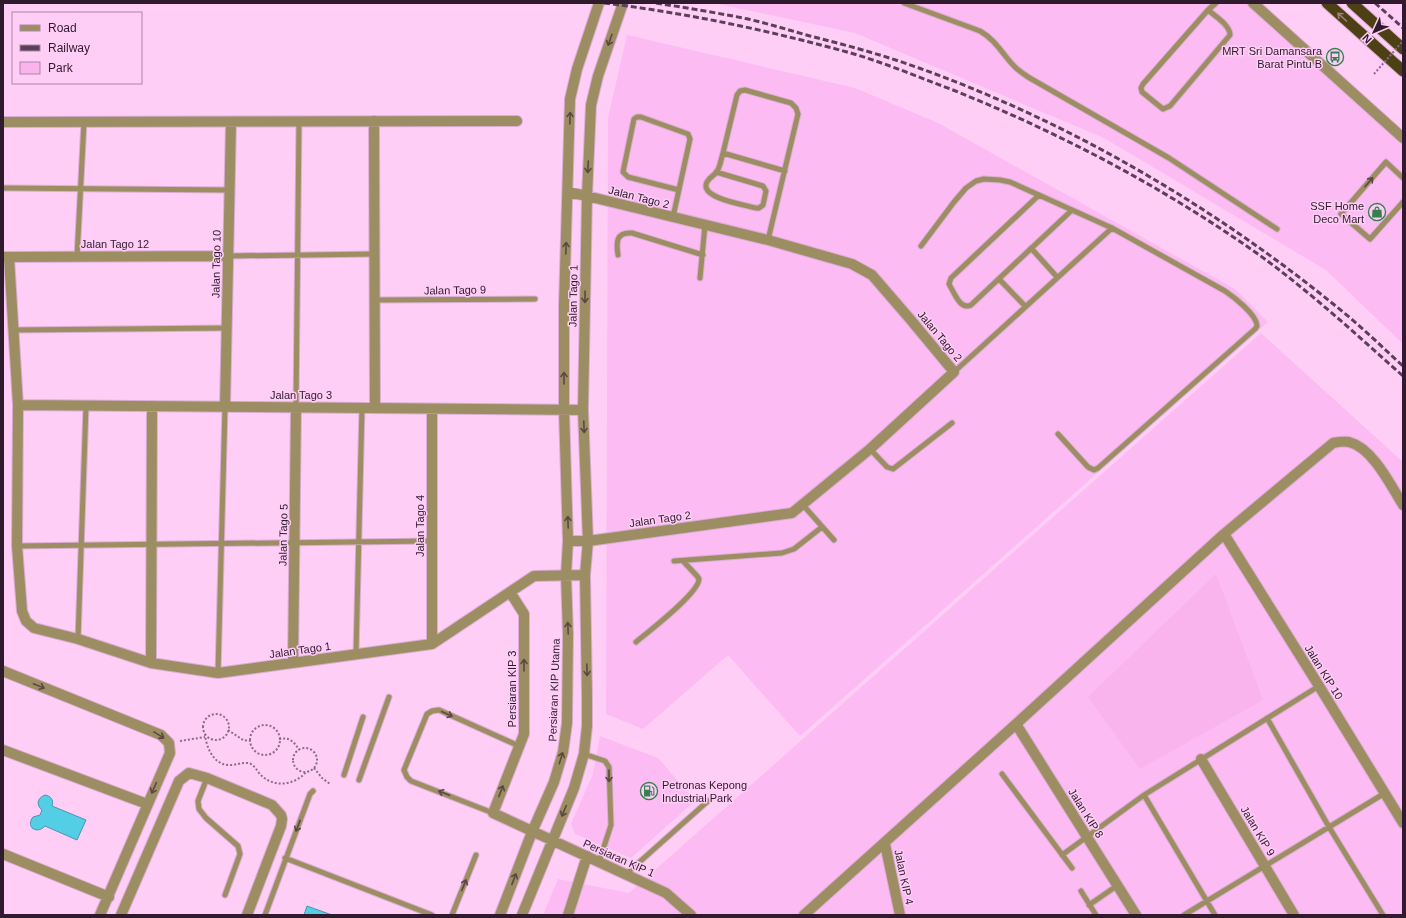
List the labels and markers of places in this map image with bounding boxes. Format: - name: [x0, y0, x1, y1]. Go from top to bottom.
- place label: MRT Sri Damansara Barat Pintu B: [1222, 45, 1323, 70]
- bus stop icon: MRT Sri Damansara Barat Pintu B: [1325, 47, 1345, 67]
- place label: SSF Home Deco Mart: [1310, 200, 1364, 225]
- shop icon: SSF Home Deco Mart: [1367, 202, 1387, 222]
- place label: Petronas Kepong Industrial Park: [662, 779, 747, 804]
- fuel station icon: Petronas Kepong Industrial Park: [639, 781, 659, 801]

